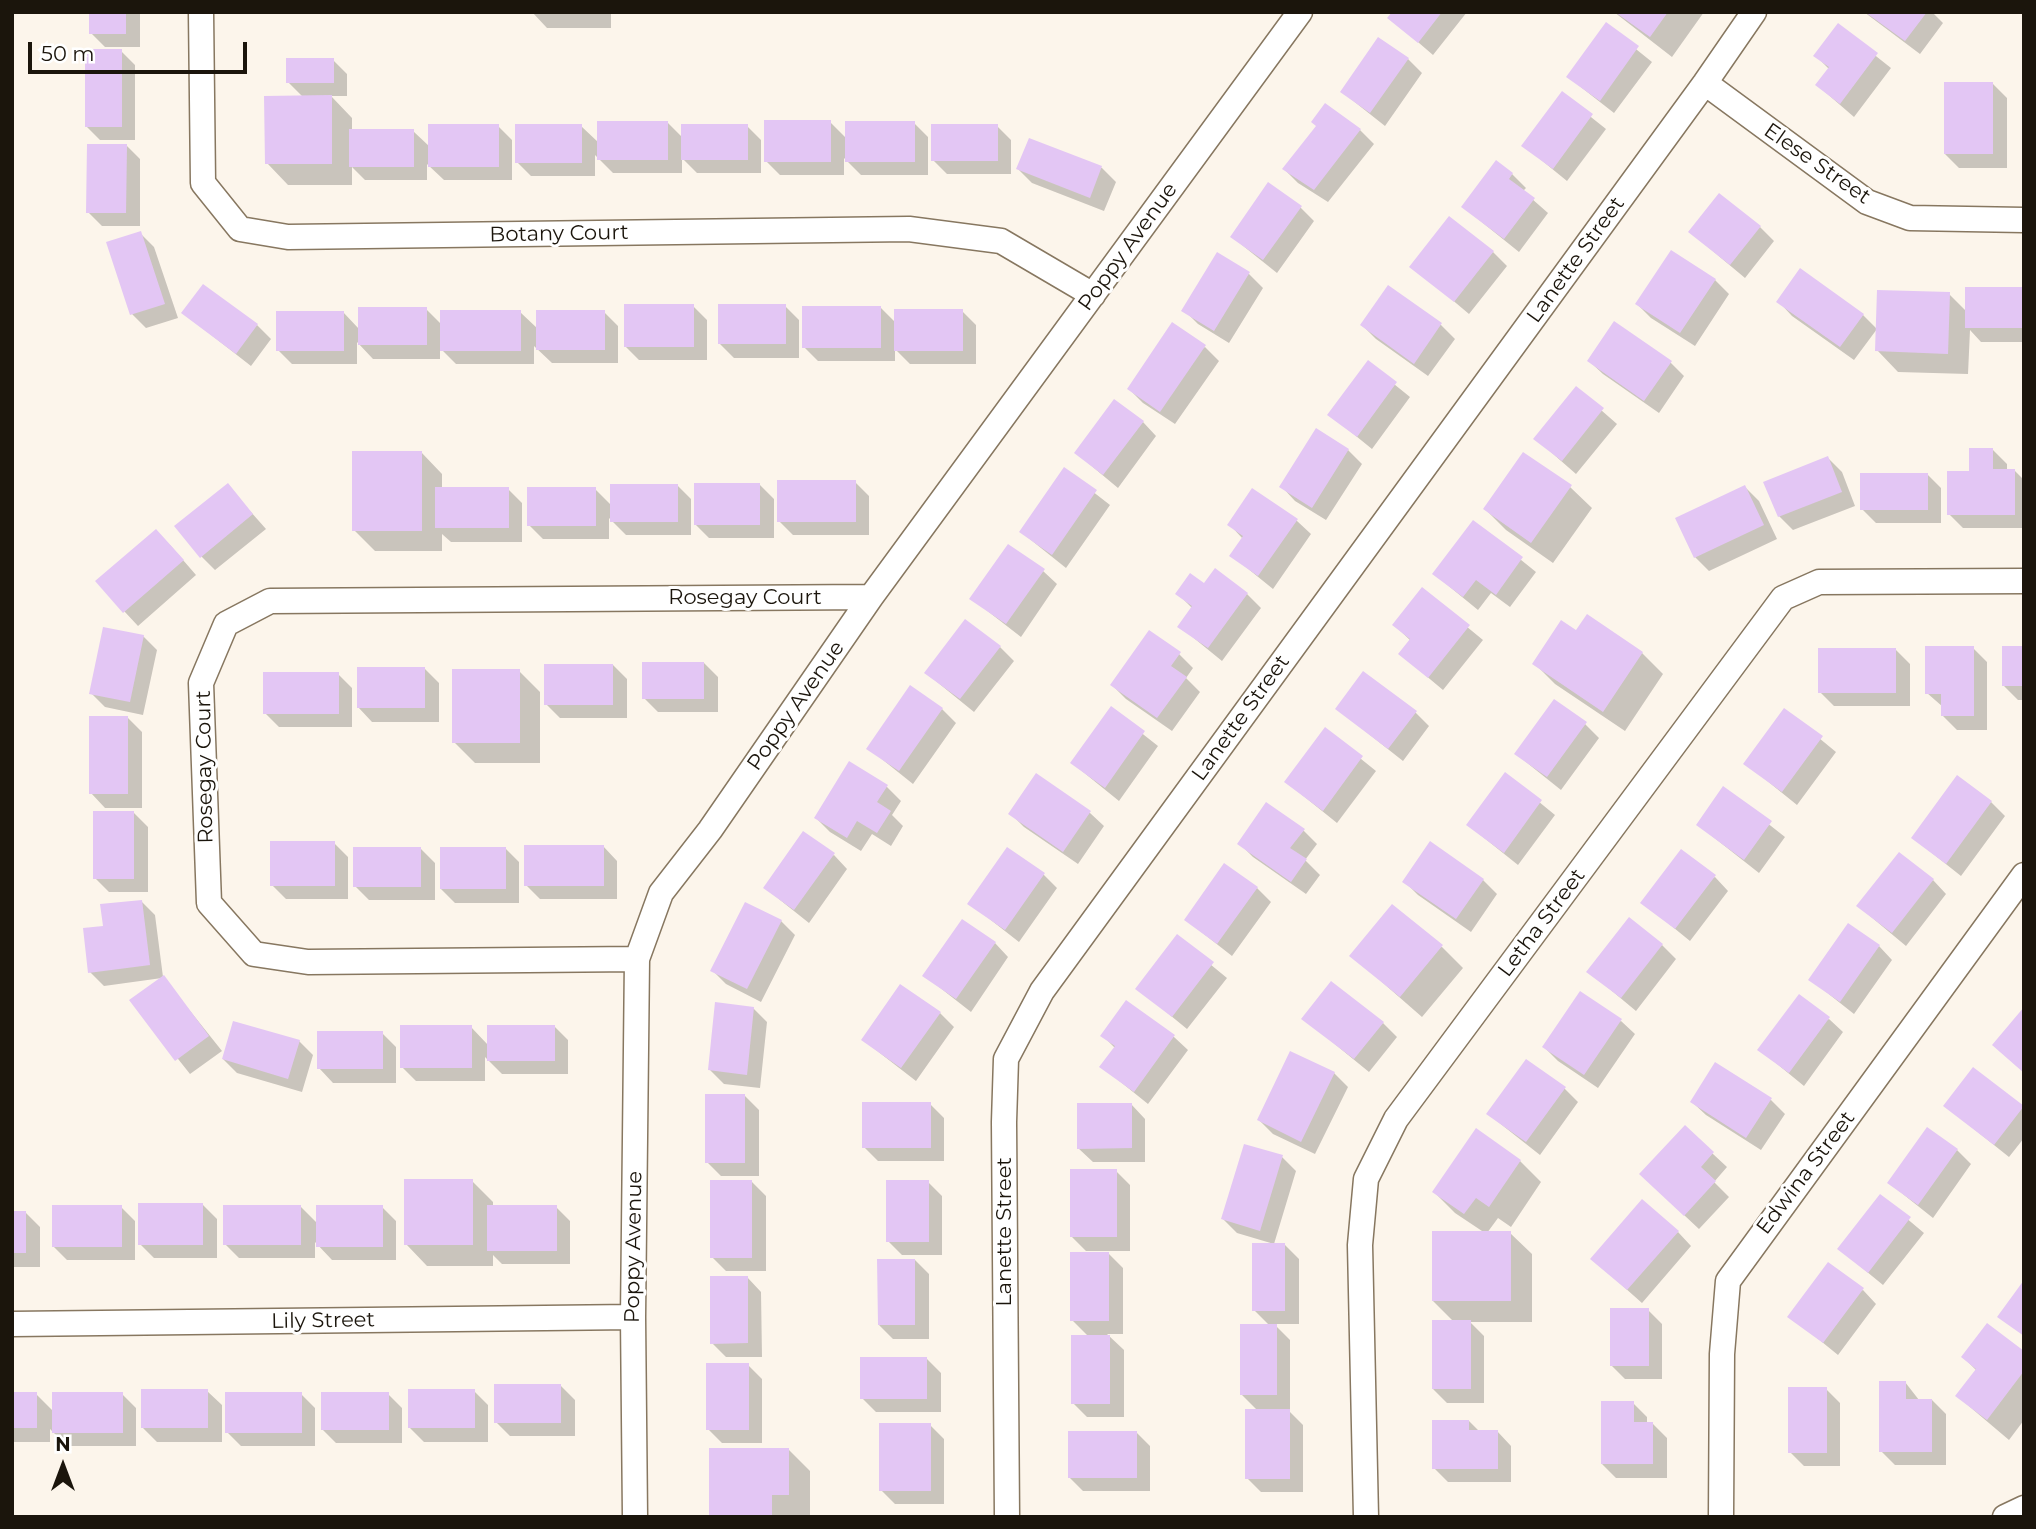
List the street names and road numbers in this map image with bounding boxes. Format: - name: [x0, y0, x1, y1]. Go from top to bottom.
- street label: Elese Street: [1759, 118, 1875, 210]
- street label: Poppy Avenue: [1073, 178, 1183, 316]
- street label: Lanette Street: [1522, 192, 1630, 328]
- street label: Botany Court: [489, 220, 629, 248]
- street label: Rosegay Court: [668, 585, 822, 611]
- street label: Poppy Avenue: [742, 636, 850, 776]
- street label: Lanette Street: [1187, 650, 1295, 786]
- street label: Rosegay Court: [191, 690, 219, 844]
- street label: Letha Street: [1493, 864, 1591, 982]
- street label: Edwina Street: [1751, 1106, 1861, 1240]
- street label: Lanette Street: [992, 1157, 1018, 1307]
- street label: Poppy Avenue: [620, 1171, 648, 1323]
- street label: Lily Street: [271, 1307, 375, 1335]

